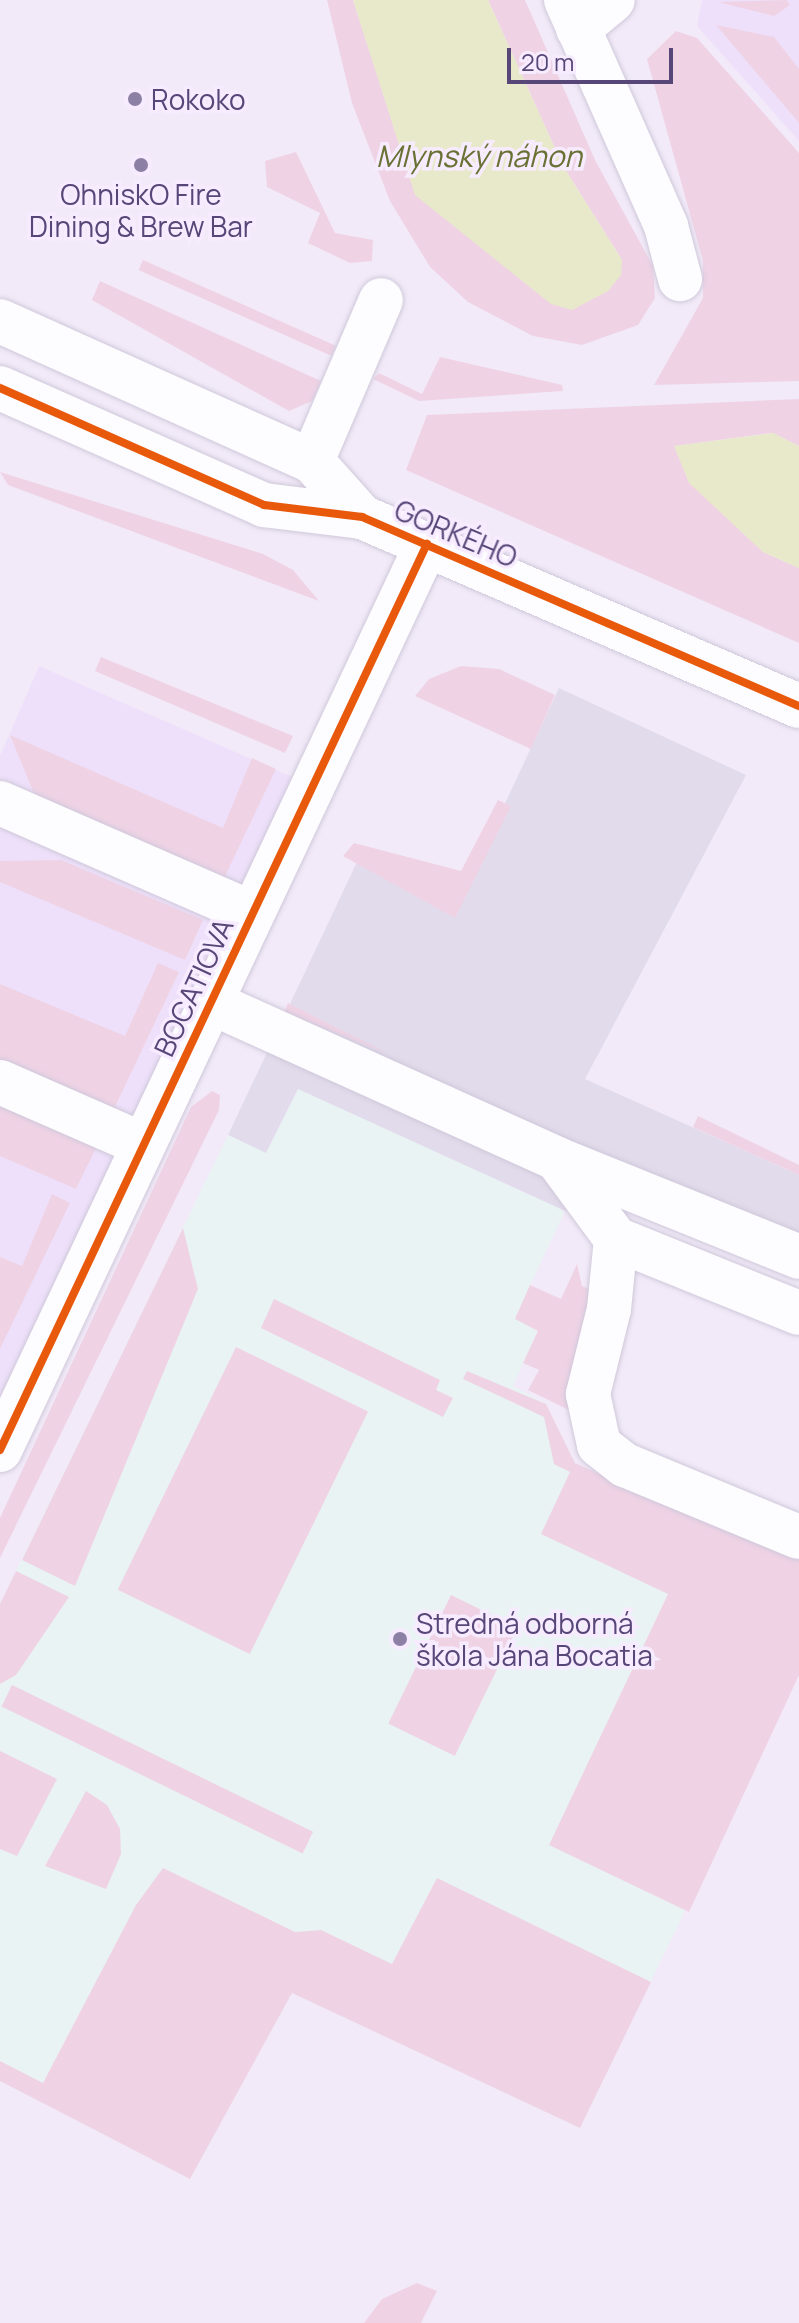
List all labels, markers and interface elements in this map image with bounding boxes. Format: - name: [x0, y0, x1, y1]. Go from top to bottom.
- scale bar: [511, 32, 677, 82]
- text: 20 m: [521, 45, 574, 78]
- place label: Rokoko: [151, 82, 246, 116]
- marker: Rokoko: [126, 90, 144, 108]
- water label: Mlynský náhon: [376, 138, 582, 174]
- marker: OhniskO Fire Dining & Brew Bar: [132, 156, 150, 174]
- place label: OhniskO Fire Dining & Brew Bar: [29, 177, 253, 243]
- street label: GORKÉHO: [390, 492, 522, 574]
- street label: BOCATIOVA: [146, 913, 240, 1061]
- place label: Stredná odborná škola Jána Bocatia: [416, 1606, 653, 1672]
- marker: Stredná odborná škola Jána Bocatia: [391, 1630, 409, 1648]

